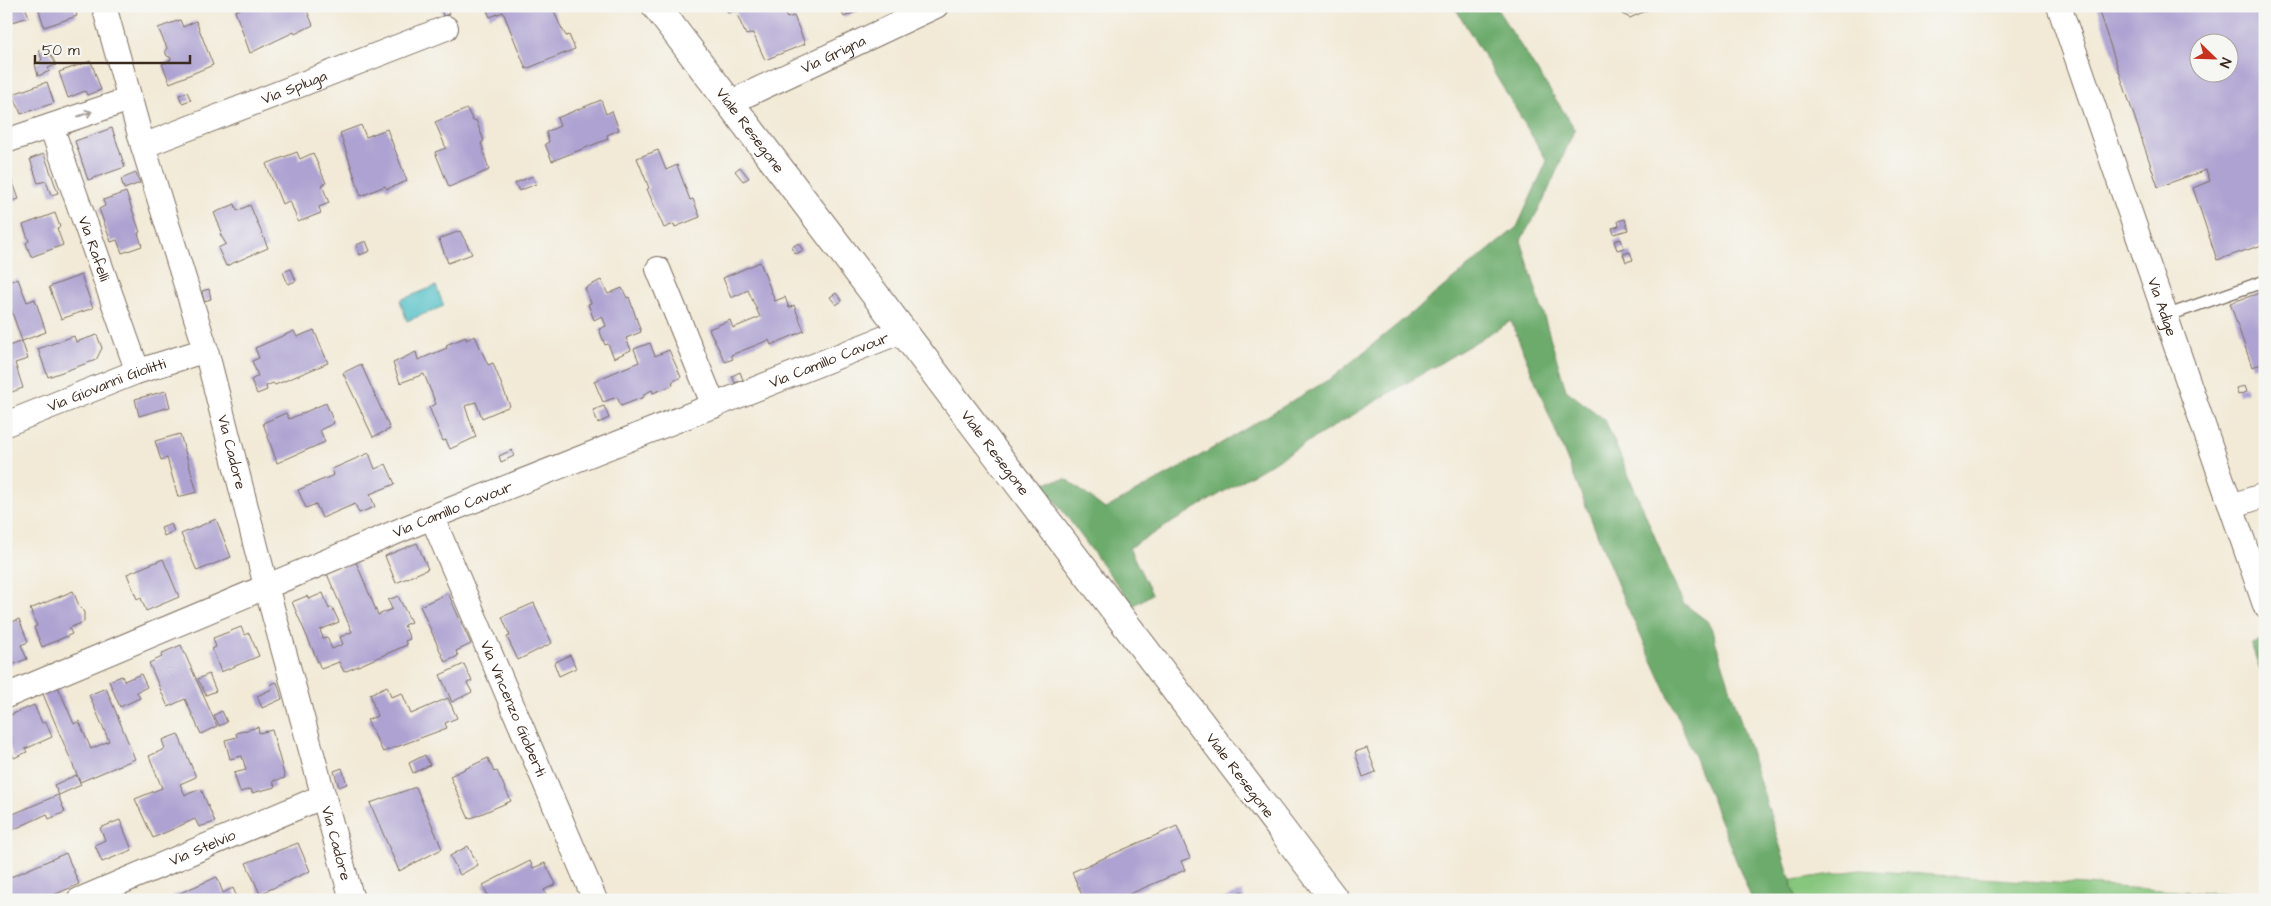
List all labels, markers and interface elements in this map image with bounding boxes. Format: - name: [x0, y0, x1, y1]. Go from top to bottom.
- street label: Via Grigna: [798, 30, 869, 79]
- scale bar: [35, 32, 190, 64]
- north arrow: [2188, 32, 2238, 82]
- text: 50 m: [42, 40, 80, 61]
- text: N: [2214, 55, 2236, 71]
- street label: Via Spluga: [258, 65, 330, 110]
- street label: Viale Resegone: [711, 84, 789, 178]
- one-way arrow: [77, 109, 93, 118]
- street label: Via Rafelli: [73, 213, 115, 285]
- street label: Via Adige: [2142, 275, 2182, 339]
- street label: Via Camillo Cavour: [766, 327, 892, 394]
- street label: Via Giovanni Giolitti: [44, 353, 169, 417]
- street label: Viale Resegone: [956, 406, 1034, 500]
- street label: Via Cadore: [212, 413, 251, 492]
- street label: Via Camillo Cavour: [390, 476, 516, 543]
- street label: Via Vincenzo Gioberti: [475, 637, 551, 780]
- street label: Viale Resegone: [1201, 729, 1279, 823]
- street label: Via Cadore: [316, 804, 356, 883]
- street label: Via Stelvio: [166, 825, 239, 871]

